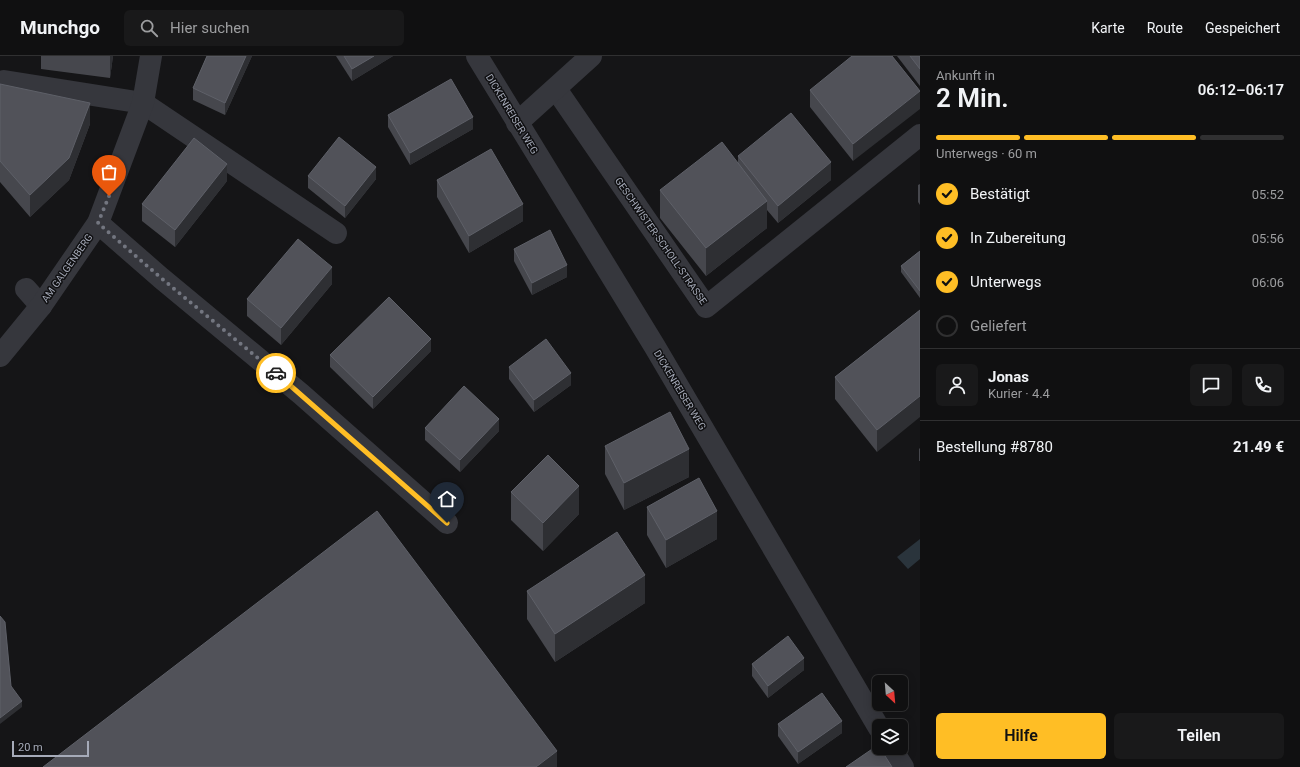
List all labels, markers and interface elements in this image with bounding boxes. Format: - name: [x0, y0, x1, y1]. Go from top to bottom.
- search box: [124, 10, 404, 46]
- text: Munchgo: [20, 16, 100, 39]
- icon: search: [138, 17, 160, 39]
- text: Hier suchen: [170, 19, 250, 37]
- text: Karte: [1091, 20, 1125, 36]
- text: Route: [1147, 20, 1183, 36]
- text: Gespeichert: [1205, 20, 1280, 36]
- text: Ankunft in: [936, 68, 995, 83]
- street label: DICKENREISER WEG: [484, 72, 540, 156]
- text: 06:12–06:17: [1198, 81, 1284, 99]
- text: 2 Min.: [936, 83, 1009, 113]
- text: Unterwegs · 60 m: [936, 146, 1037, 161]
- pin: [92, 155, 126, 196]
- icon: bag: [98, 161, 120, 183]
- street label: GESCHWISTER-SCHOLL-STRASSE: [613, 175, 709, 307]
- icon: check: [936, 183, 958, 205]
- text: Bestätigt: [970, 185, 1030, 203]
- text: 05:52: [1252, 187, 1284, 202]
- icon: check: [936, 227, 958, 249]
- text: In Zubereitung: [970, 229, 1066, 247]
- text: 05:56: [1252, 231, 1284, 246]
- street label: AM GALGENBERG: [39, 232, 95, 304]
- icon: check: [936, 271, 958, 293]
- text: Unterwegs: [970, 273, 1041, 291]
- text: 06:06: [1252, 275, 1284, 290]
- text: Geliefert: [970, 317, 1027, 335]
- street label: DICKENREISER WEG: [652, 348, 708, 432]
- courier: [256, 353, 296, 393]
- icon: car: [265, 362, 287, 384]
- button: person: [936, 364, 978, 406]
- button: chat: [1190, 364, 1232, 406]
- button: phone: [1242, 364, 1284, 406]
- text: Jonas: [988, 368, 1029, 386]
- text: Kurier · 4.4: [988, 386, 1050, 401]
- text: Bestellung #8780: [936, 438, 1053, 456]
- text: 21.49 €: [1233, 438, 1284, 456]
- pin: [430, 482, 464, 523]
- icon: home: [436, 488, 458, 510]
- north arrow: [872, 675, 908, 711]
- map controls: [872, 675, 908, 755]
- button: Hilfe: [936, 713, 1106, 759]
- button: Teilen: [1114, 713, 1284, 759]
- button: layers: [872, 719, 908, 755]
- scale bar: [12, 739, 89, 758]
- text: 20 m: [18, 741, 43, 754]

